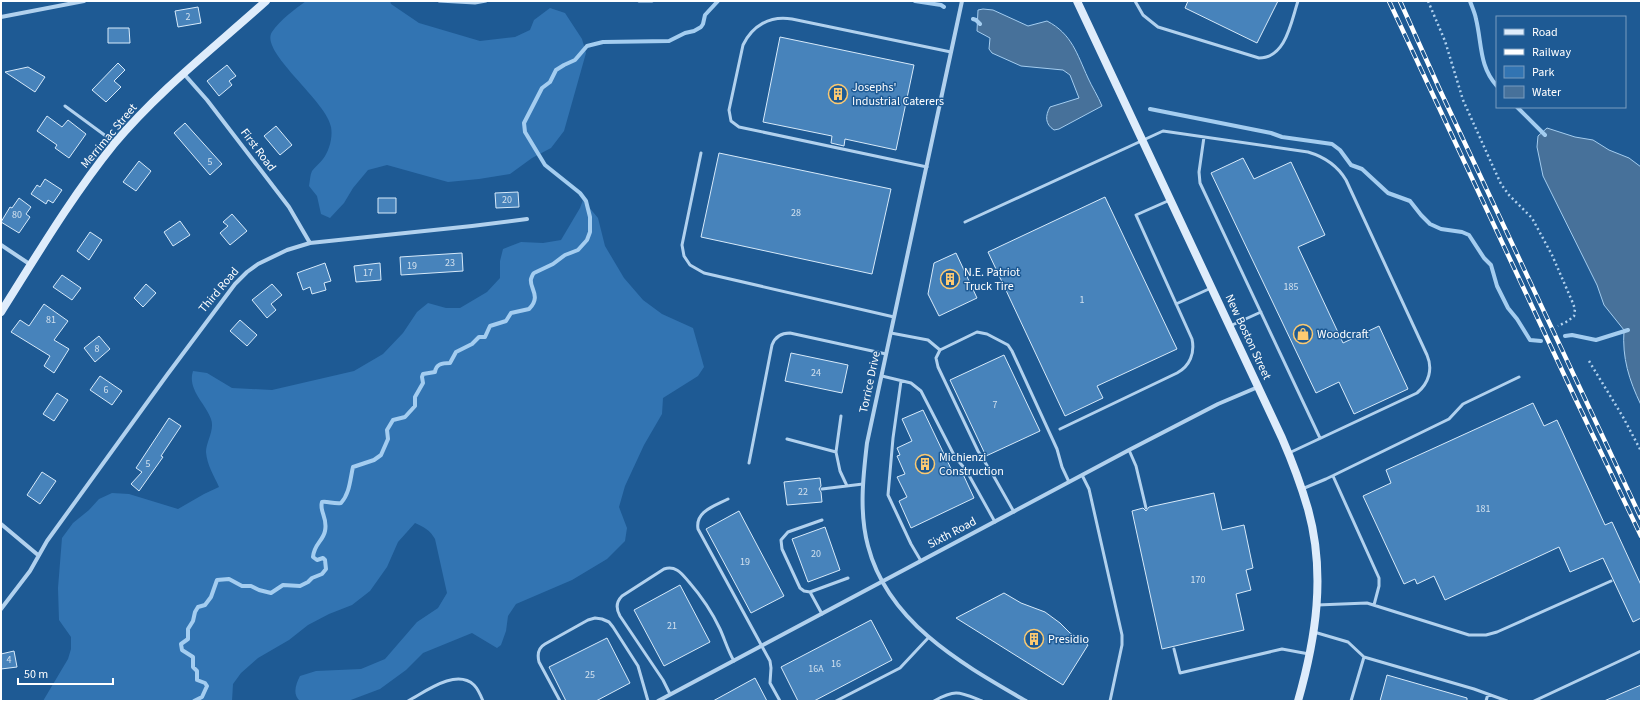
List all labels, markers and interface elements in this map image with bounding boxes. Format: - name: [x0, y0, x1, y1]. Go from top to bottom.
- house number: 2: [186, 10, 191, 24]
- legend: [1496, 16, 1626, 108]
- text: Road: [1532, 24, 1558, 41]
- text: Railway: [1532, 44, 1571, 61]
- text: Park: [1532, 64, 1554, 81]
- place label: Josephs' Industrial Caterers: [852, 79, 944, 110]
- building icon: Josephs' Industrial Caterers: [827, 83, 849, 105]
- text: Water: [1532, 84, 1562, 101]
- street label: Merrimac Street: [77, 100, 141, 172]
- street label: First Road: [236, 125, 280, 175]
- house number: 5: [208, 155, 213, 169]
- house number: 20: [502, 193, 512, 207]
- house number: 28: [791, 206, 801, 220]
- house number: 80: [12, 208, 22, 222]
- house number: 23: [445, 256, 455, 270]
- house number: 19: [407, 259, 417, 273]
- street label: Third Road: [195, 264, 243, 316]
- place label: N.E. Patriot Truck Tire: [964, 264, 1020, 295]
- house number: 17: [363, 266, 373, 280]
- building icon: N.E. Patriot Truck Tire: [939, 268, 961, 290]
- house number: 185: [1284, 280, 1298, 294]
- street label: New Boston Street: [1221, 291, 1275, 383]
- house number: 1: [1080, 293, 1085, 307]
- house number: 81: [46, 313, 56, 327]
- shop icon: Woodcraft: [1292, 323, 1314, 345]
- place label: Woodcraft: [1317, 326, 1369, 343]
- house number: 8: [95, 342, 100, 356]
- street label: Torrice Drive: [855, 349, 885, 415]
- house number: 24: [811, 366, 821, 380]
- house number: 6: [104, 383, 109, 397]
- house number: 7: [993, 398, 998, 412]
- place label: Michienzi Construction: [939, 449, 1004, 480]
- building icon: Michienzi Construction: [914, 453, 936, 475]
- house number: 5: [146, 457, 151, 471]
- house number: 22: [798, 485, 808, 499]
- house number: 181: [1476, 502, 1490, 516]
- street label: Sixth Road: [925, 513, 979, 553]
- house number: 20: [811, 547, 821, 561]
- house number: 19: [740, 555, 750, 569]
- house number: 170: [1191, 573, 1205, 587]
- house number: 21: [667, 619, 677, 633]
- building icon: Presidio: [1023, 628, 1045, 650]
- place label: Presidio: [1048, 631, 1089, 648]
- house number: 4: [7, 653, 12, 667]
- house number: 16: [831, 657, 841, 671]
- scale bar: [18, 660, 113, 686]
- house number: 16A: [808, 662, 824, 676]
- text: 50 m: [24, 666, 48, 683]
- house number: 25: [585, 668, 595, 682]

